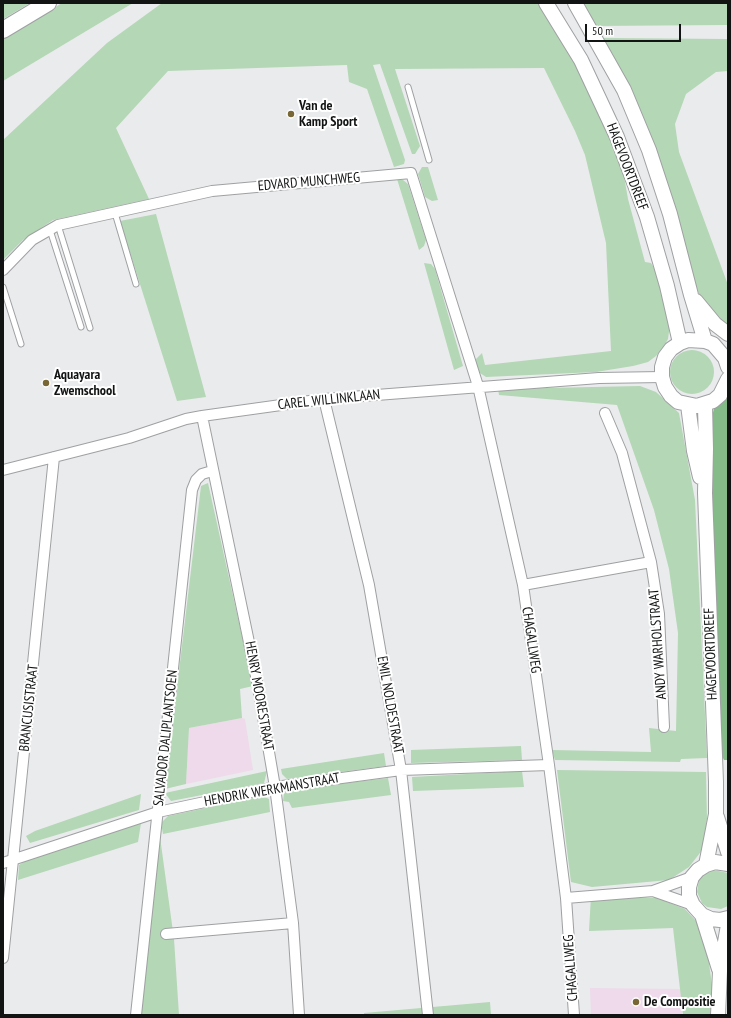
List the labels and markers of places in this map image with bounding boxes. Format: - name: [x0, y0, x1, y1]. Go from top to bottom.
- place label: Van de Kamp Sport: [299, 98, 357, 130]
- marker: Van de Kamp Sport: [286, 109, 296, 119]
- place label: Aquayara Zwemschool: [54, 367, 116, 400]
- marker: Aquayara Zwemschool: [41, 378, 51, 388]
- place label: De Compositie: [644, 994, 716, 1010]
- marker: De Compositie: [631, 997, 641, 1007]

